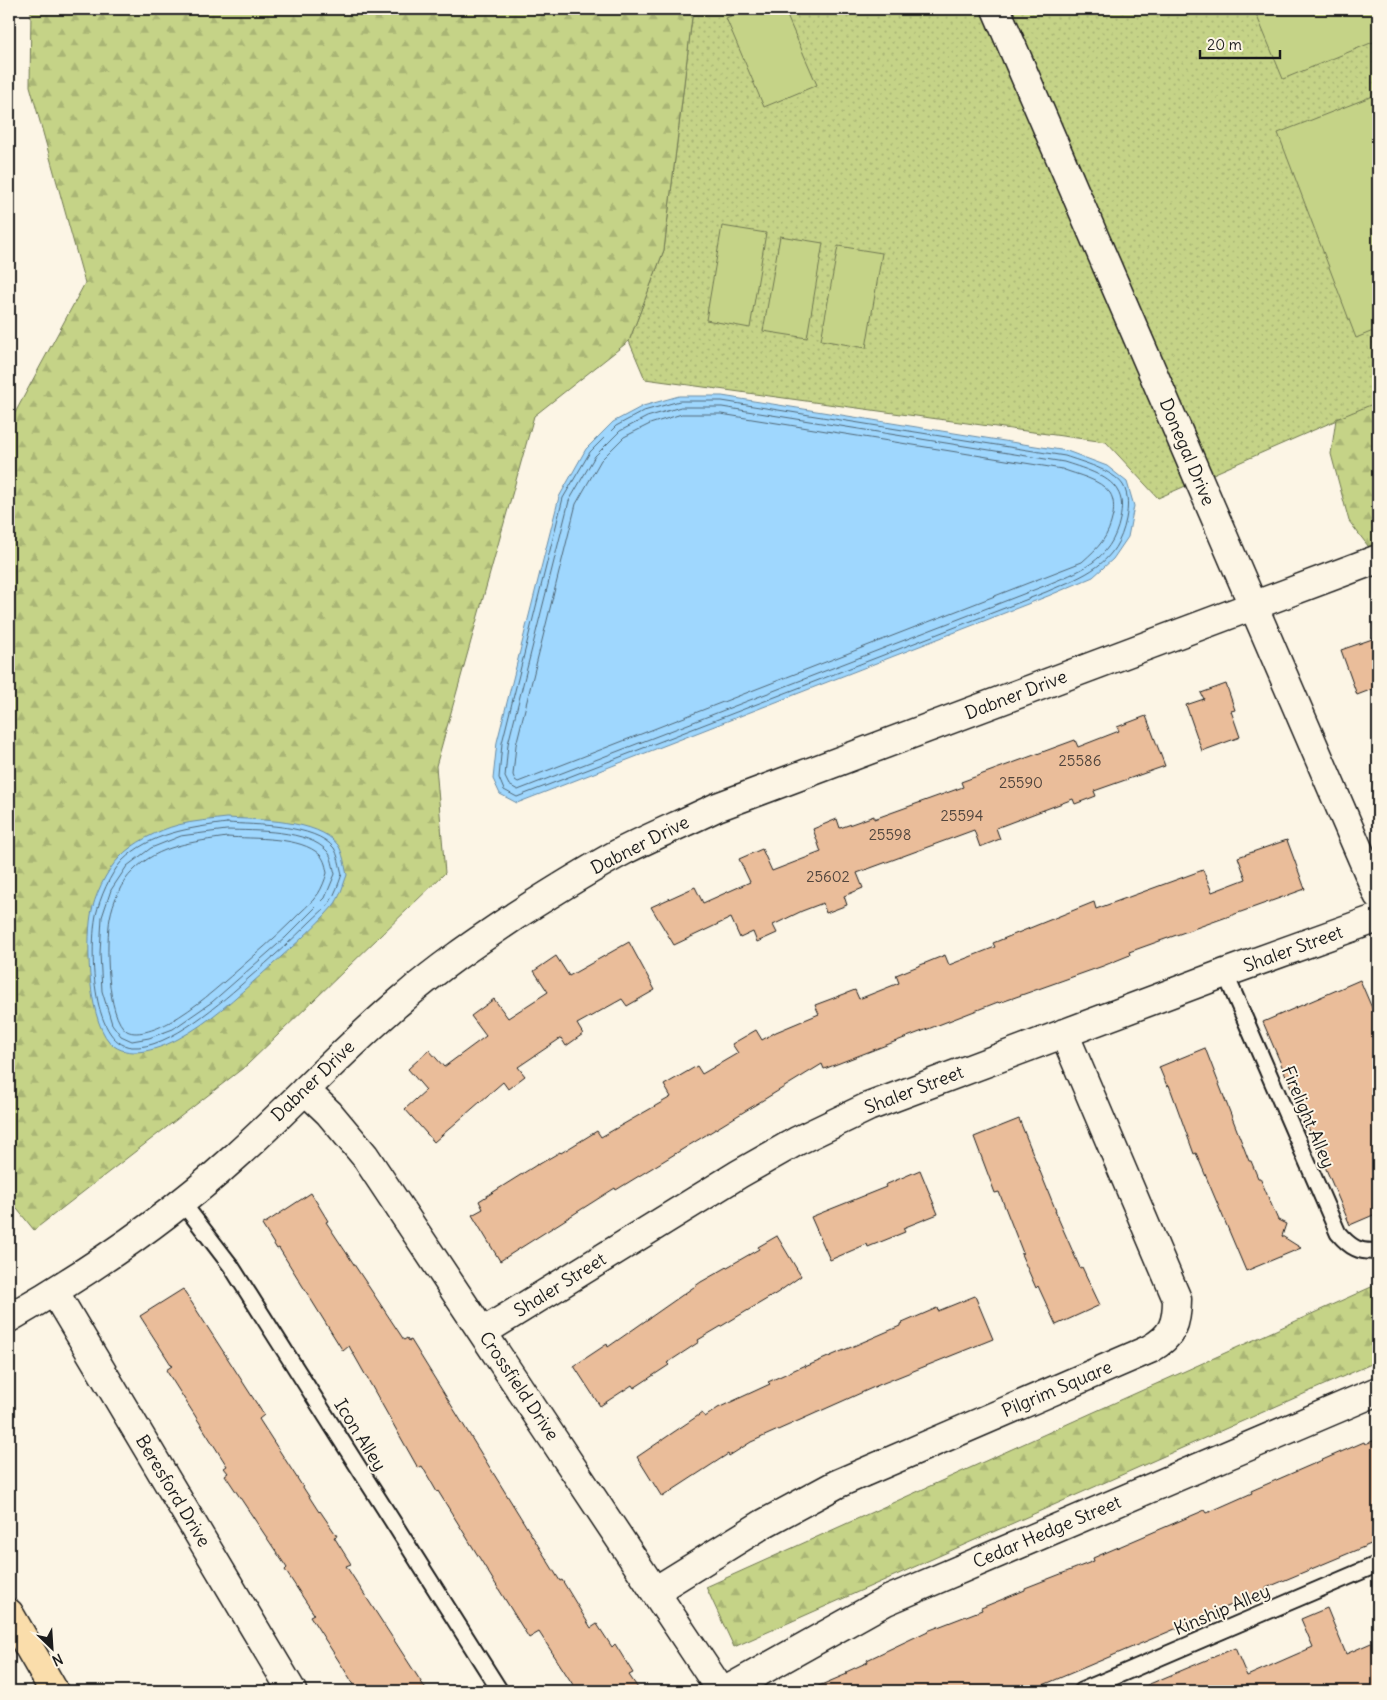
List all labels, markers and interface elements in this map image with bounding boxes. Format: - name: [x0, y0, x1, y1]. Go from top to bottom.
- scale bar: [1200, 28, 1280, 60]
- text: 20 m: [1207, 35, 1242, 54]
- street label: Donegal Drive: [1155, 395, 1220, 509]
- street label: Dabner Drive: [962, 665, 1070, 724]
- house number: 25586: [1059, 751, 1101, 770]
- house number: 25590: [999, 773, 1043, 792]
- house number: 25594: [941, 806, 984, 825]
- street label: Dabner Drive: [587, 810, 693, 879]
- house number: 25598: [869, 825, 911, 844]
- house number: 25602: [806, 867, 850, 886]
- street label: Shaler Street: [1240, 920, 1346, 977]
- street label: Dabner Drive: [266, 1035, 359, 1126]
- street label: Shaler Street: [861, 1060, 967, 1119]
- street label: Firelight Alley: [1277, 1062, 1340, 1171]
- street label: Shaler Street: [510, 1247, 610, 1322]
- street label: Crossfield Drive: [475, 1327, 564, 1445]
- street label: Pilgrim Square: [998, 1355, 1115, 1422]
- street label: Icon Alley: [329, 1394, 392, 1475]
- street label: Beresford Drive: [131, 1431, 216, 1551]
- street label: Cedar Hedge Street: [969, 1490, 1124, 1573]
- street label: Kinship Alley: [1170, 1579, 1273, 1640]
- north arrow: [28, 1622, 78, 1672]
- text: N: [49, 1650, 66, 1670]

